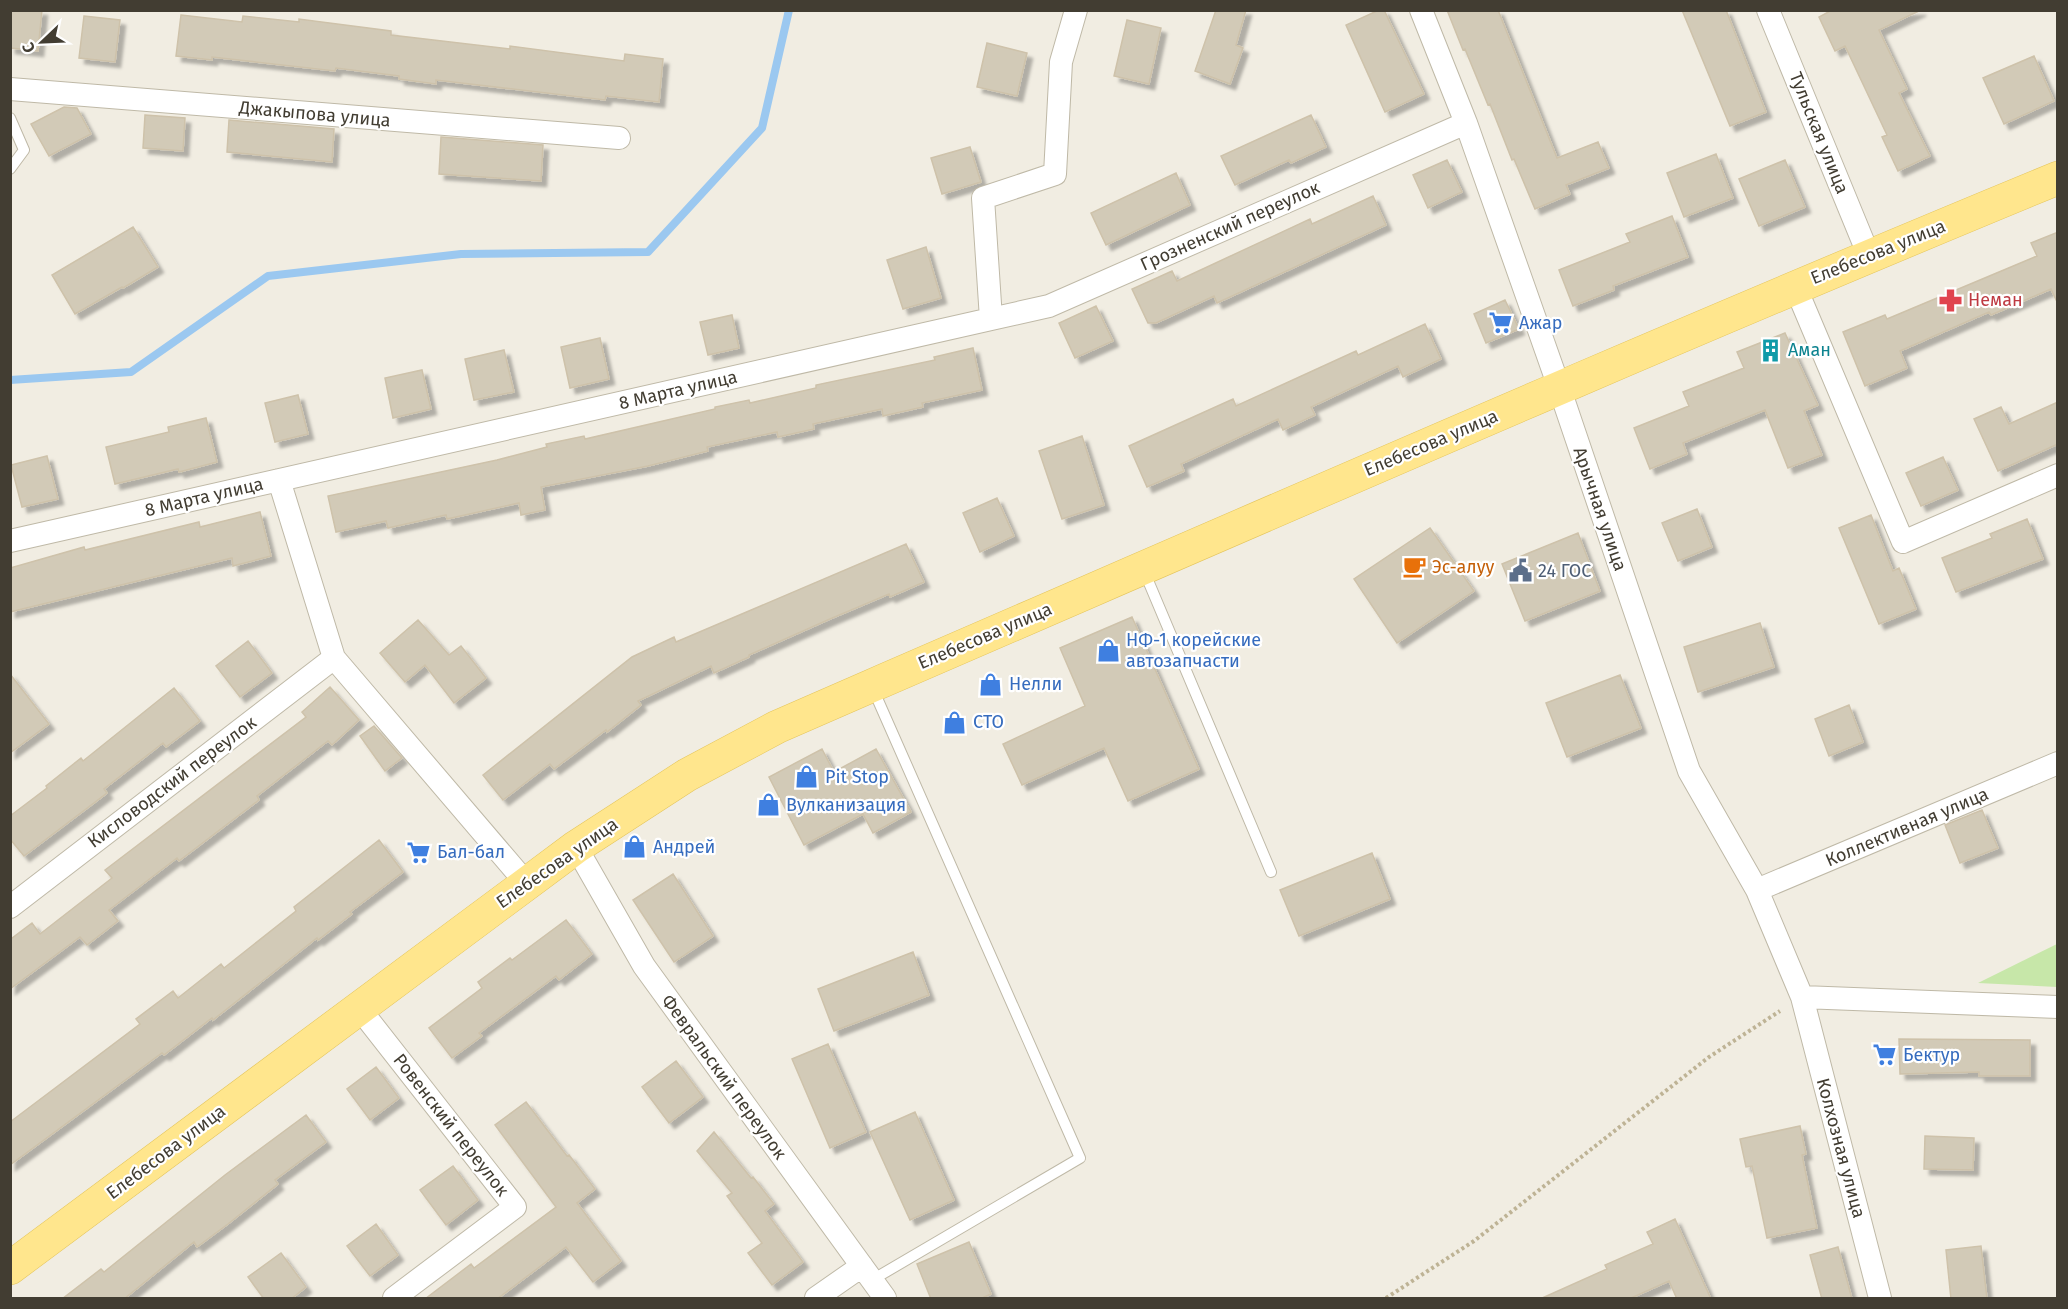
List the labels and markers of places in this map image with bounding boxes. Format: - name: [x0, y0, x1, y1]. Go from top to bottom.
- pharmacy icon: Неман: [1937, 287, 1963, 313]
- place label: Неман: [1968, 289, 2023, 311]
- supermarket icon: Ажар: [1488, 310, 1514, 336]
- place label: Ажар: [1519, 312, 1562, 334]
- building icon: Аман: [1757, 337, 1783, 363]
- place label: Аман: [1788, 339, 1831, 361]
- cafe icon: Эс-алуу: [1401, 554, 1427, 580]
- place label: Эс-алуу: [1432, 556, 1494, 578]
- public building icon: 24 ГОС: [1507, 558, 1533, 584]
- place label: 24 ГОС: [1538, 560, 1591, 582]
- place label: НФ-1 корейские автозапчасти: [1126, 629, 1261, 672]
- shop icon: НФ-1 корейские автозапчасти: [1095, 637, 1121, 663]
- shop icon: Нелли: [978, 671, 1004, 697]
- place label: Нелли: [1009, 673, 1062, 695]
- shop icon: СТО: [942, 709, 968, 735]
- place label: СТО: [973, 711, 1004, 733]
- shop icon: Pit Stop: [794, 764, 820, 790]
- place label: Pit Stop: [825, 766, 889, 788]
- shop icon: Вулканизация: [755, 792, 781, 818]
- place label: Вулканизация: [786, 794, 906, 816]
- shop icon: Андрей: [622, 834, 648, 860]
- place label: Андрей: [653, 836, 715, 858]
- supermarket icon: Бал-бал: [406, 839, 432, 865]
- place label: Бал-бал: [437, 841, 505, 863]
- supermarket icon: Бектур: [1872, 1042, 1898, 1068]
- place label: Бектур: [1903, 1044, 1960, 1066]

